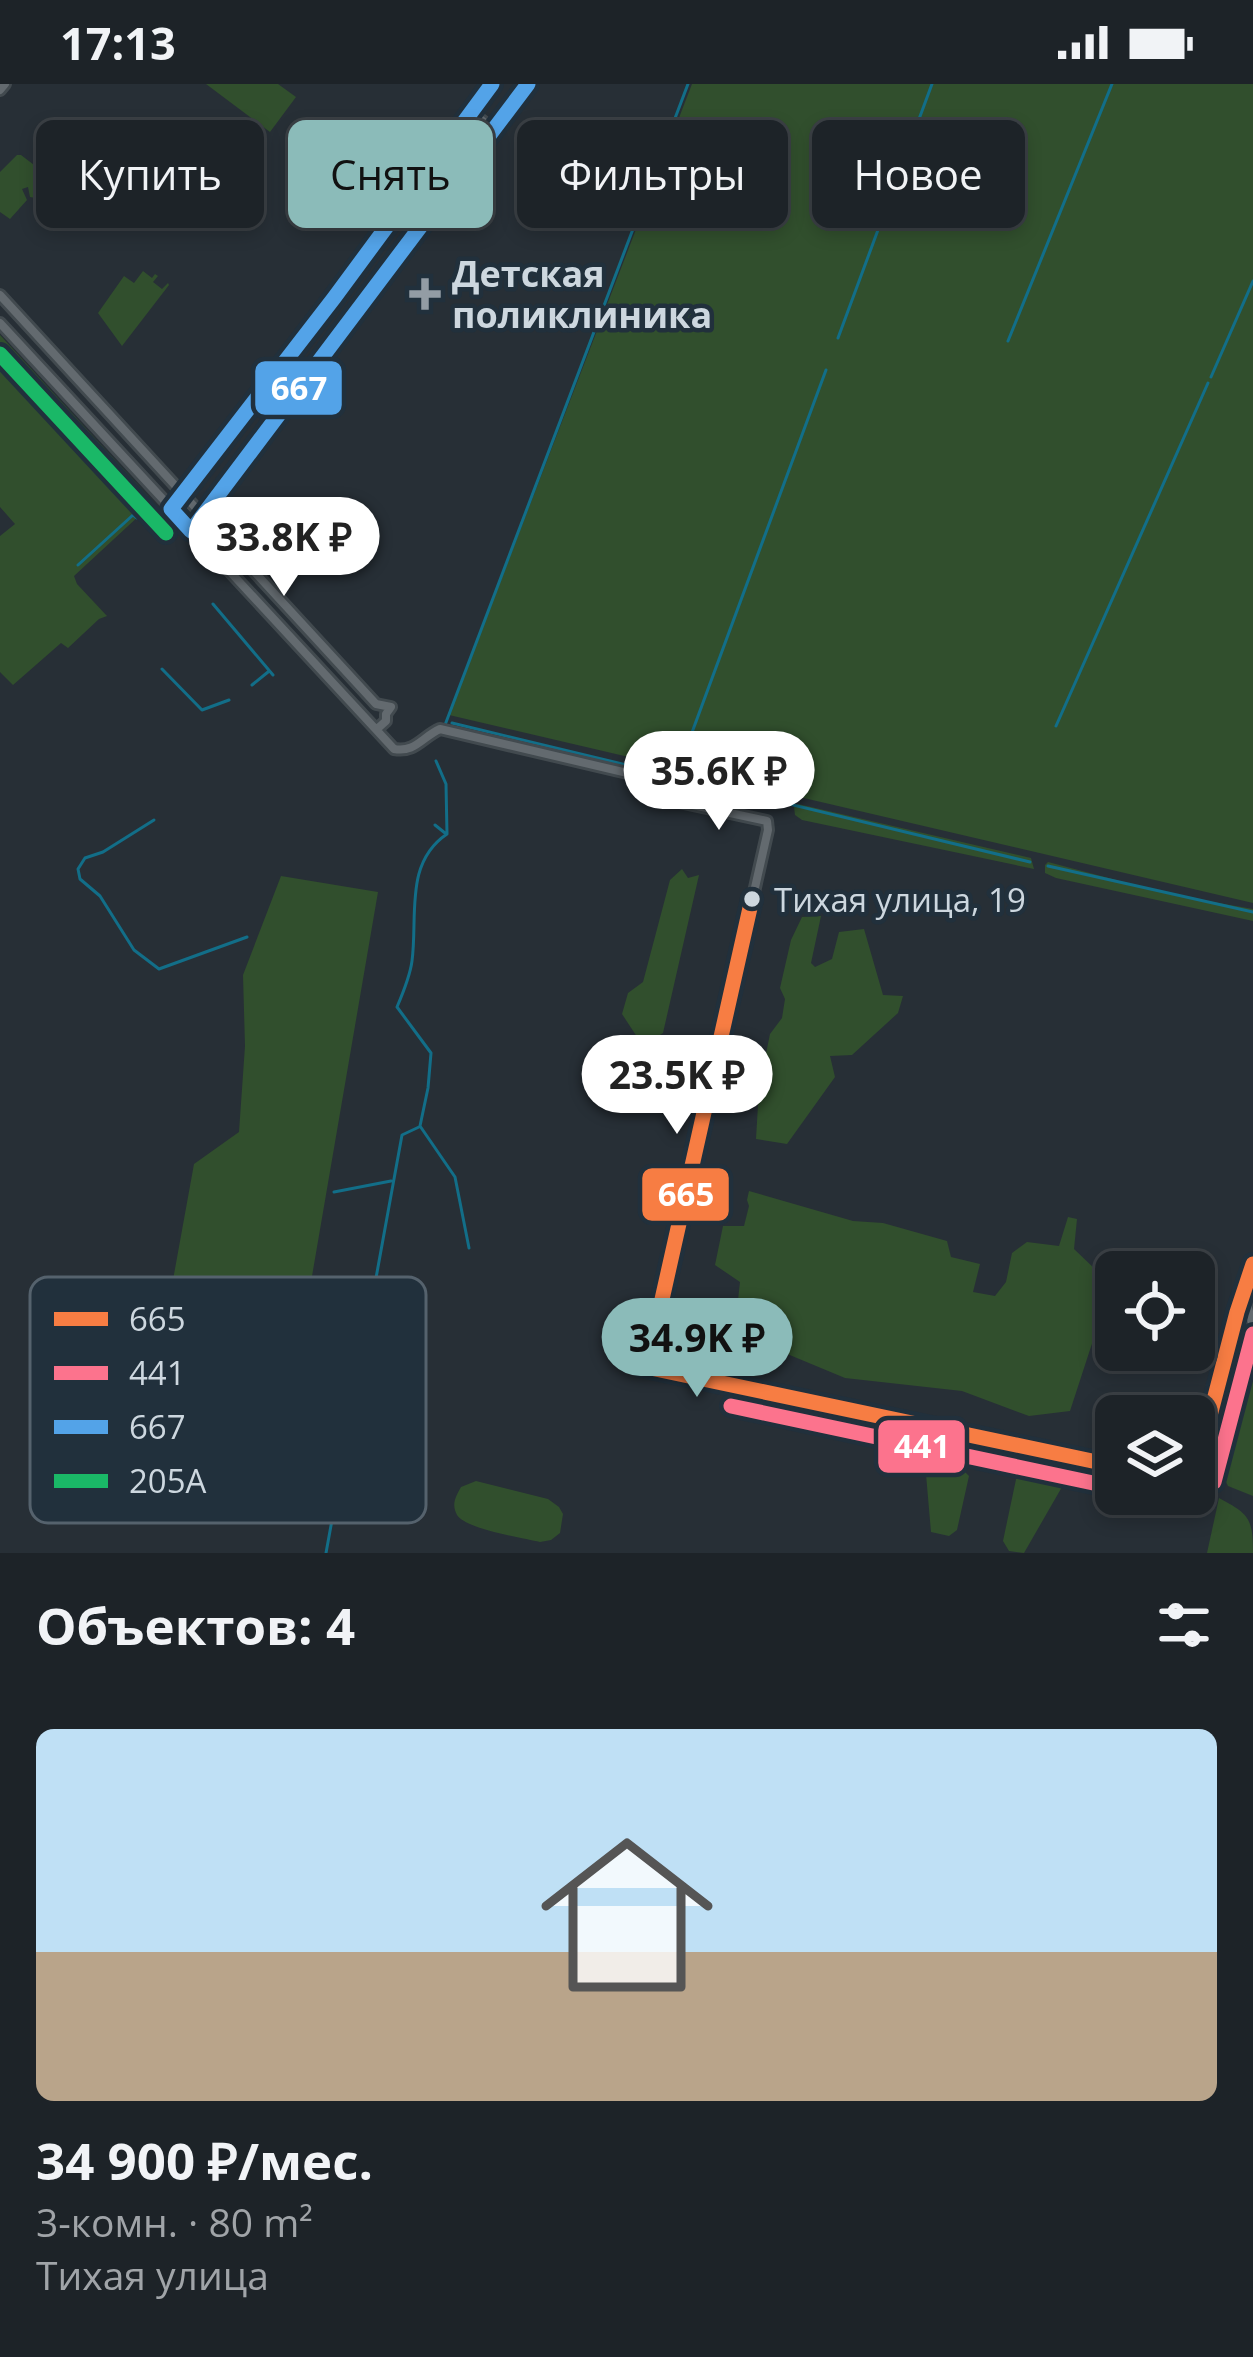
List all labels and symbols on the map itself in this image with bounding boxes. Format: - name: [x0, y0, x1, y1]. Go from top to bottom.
- place label: Детская поликлиника: [452, 249, 712, 339]
- marker: Детская поликлиника: [409, 278, 441, 310]
- line badge: 667: [253, 359, 344, 417]
- text: 667: [271, 365, 327, 410]
- pin: 33.8K ₽: [173, 497, 395, 599]
- pin: 35.6K ₽: [608, 731, 830, 833]
- place label: Тихая улица, 19: [774, 877, 1026, 922]
- marker: Тихая улица, 19: [741, 888, 763, 910]
- pin: 23.5K ₽: [566, 1035, 788, 1137]
- line badge: 665: [640, 1166, 731, 1223]
- text: 665: [658, 1171, 714, 1216]
- legend: [30, 1277, 426, 1523]
- text: 665: [129, 1296, 186, 1341]
- pin: 34.9K ₽: [586, 1298, 808, 1400]
- text: 441: [129, 1350, 186, 1395]
- text: 667: [129, 1404, 186, 1449]
- line badge: 441: [876, 1418, 967, 1475]
- text: 441: [894, 1423, 950, 1468]
- text: 205А: [129, 1458, 207, 1503]

